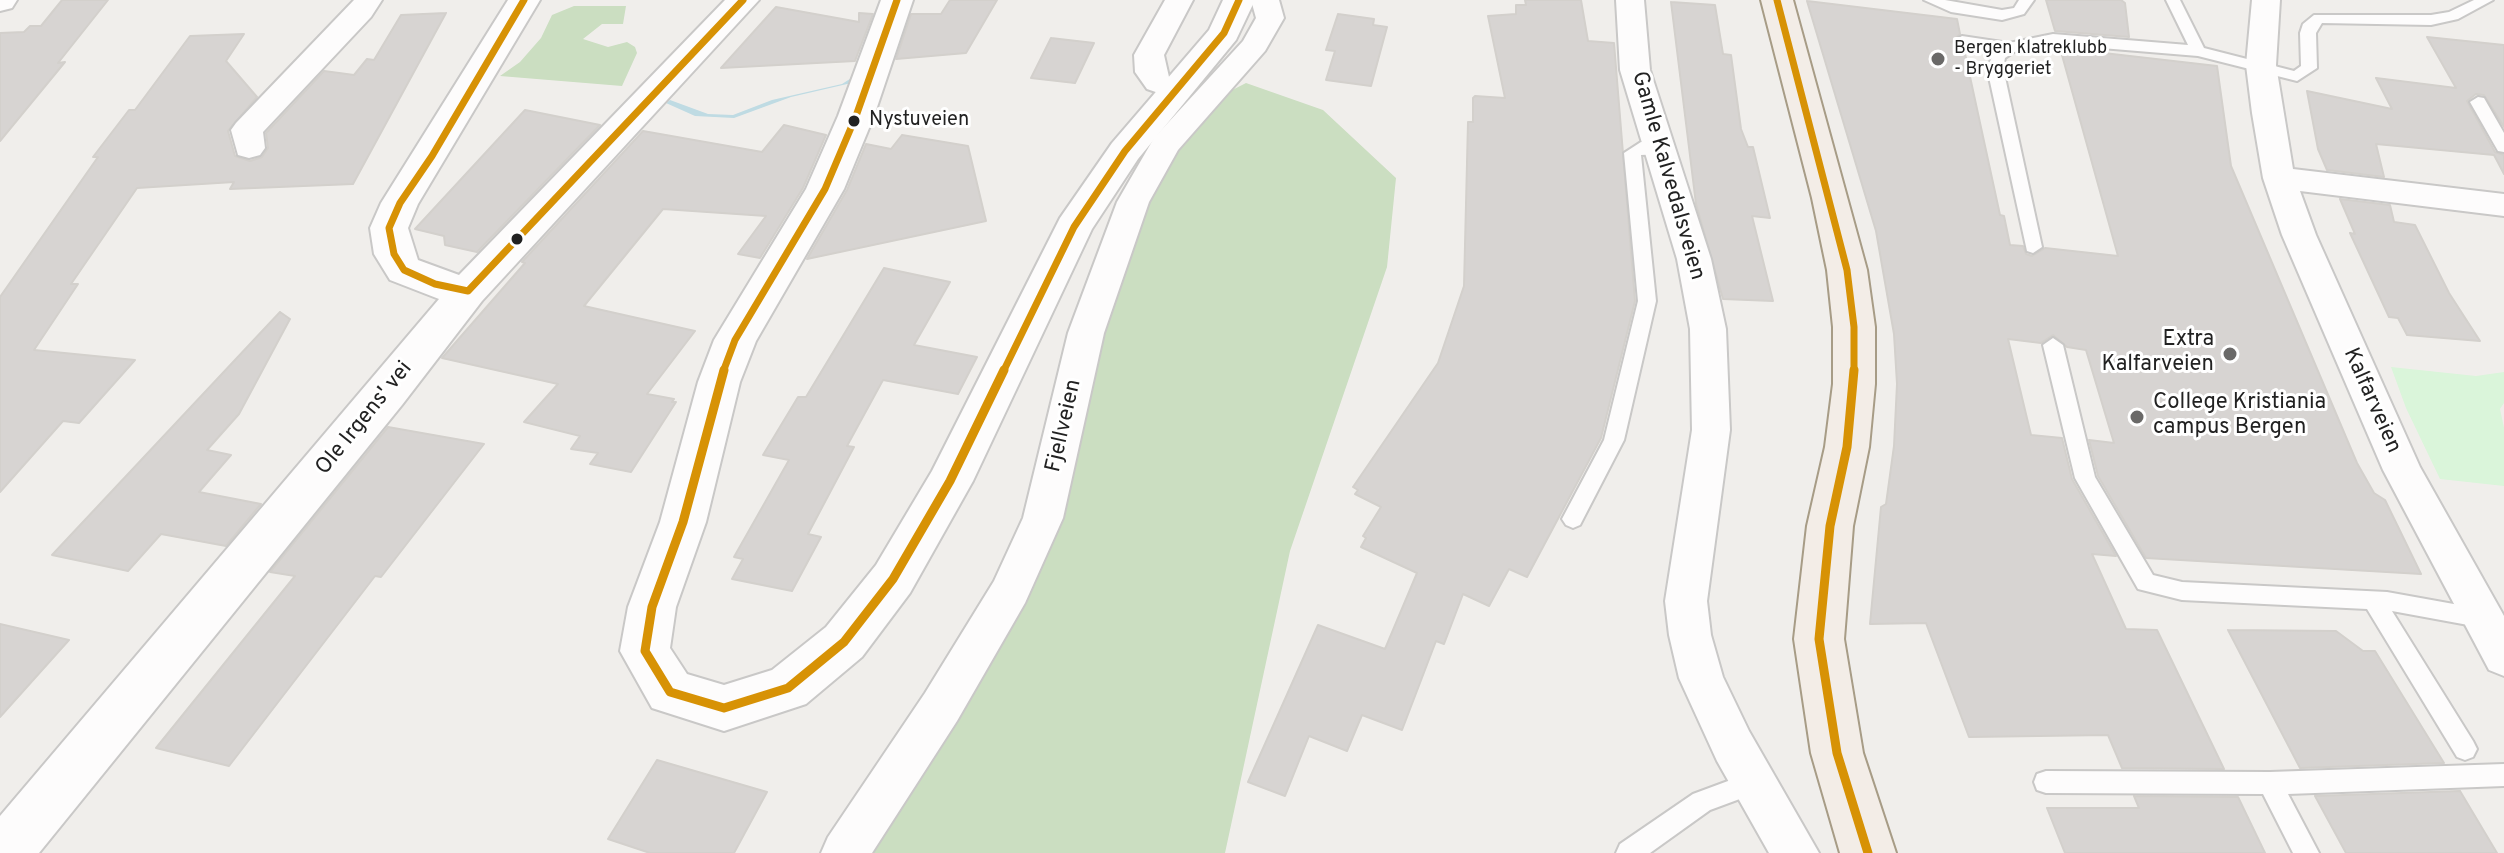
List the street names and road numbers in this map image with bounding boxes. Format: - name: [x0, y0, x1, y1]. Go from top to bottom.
- street label: Gamle Kalvedalsveien: [1625, 69, 1709, 283]
- street label: Kalfarveien: [2336, 344, 2406, 458]
- street label: Ole Irgens' vei: [311, 357, 419, 481]
- street label: Fjellveien: [1042, 377, 1088, 475]

